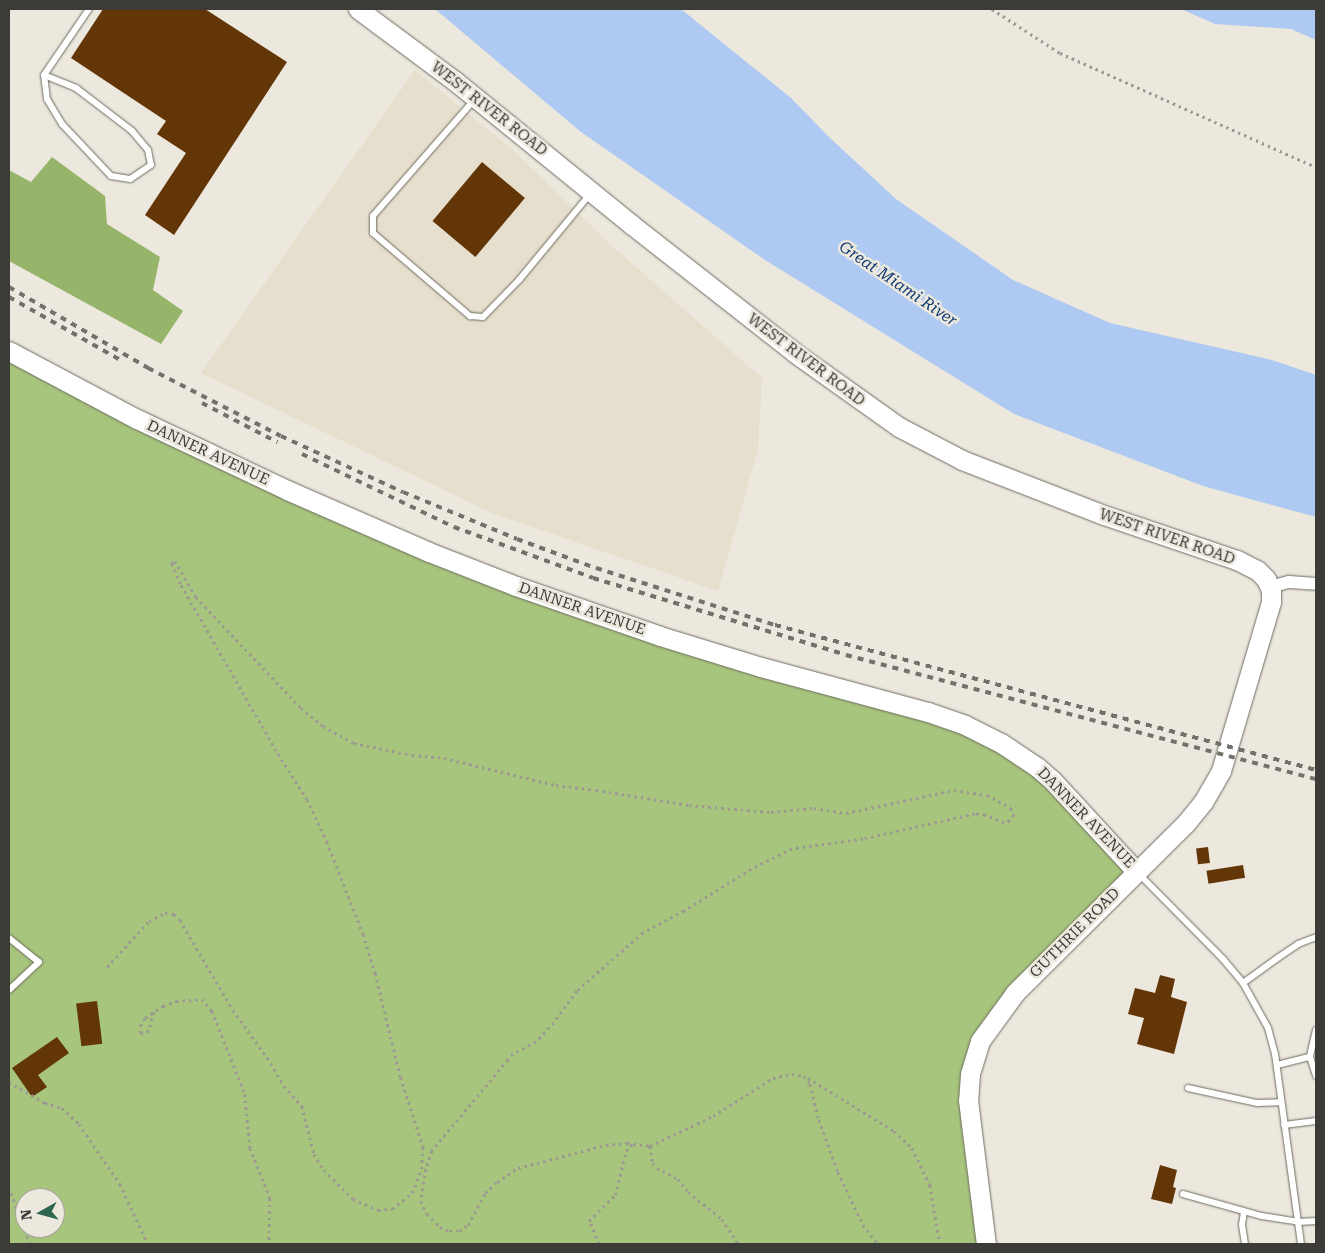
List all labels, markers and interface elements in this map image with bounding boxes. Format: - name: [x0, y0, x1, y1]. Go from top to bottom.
- street label: WEST RIVER ROAD: [427, 58, 551, 160]
- water label: Great Miami River: [835, 237, 961, 331]
- street label: WEST RIVER ROAD: [744, 310, 868, 410]
- street label: DANNER AVENUE: [144, 417, 272, 489]
- street label: WEST RIVER ROAD: [1097, 505, 1237, 569]
- street label: DANNER AVENUE: [516, 579, 648, 639]
- street label: DANNER AVENUE: [1033, 764, 1139, 872]
- street label: GUTHRIE ROAD: [1026, 884, 1124, 982]
- north arrow: [15, 1188, 65, 1238]
- text: N: [18, 1208, 35, 1221]

